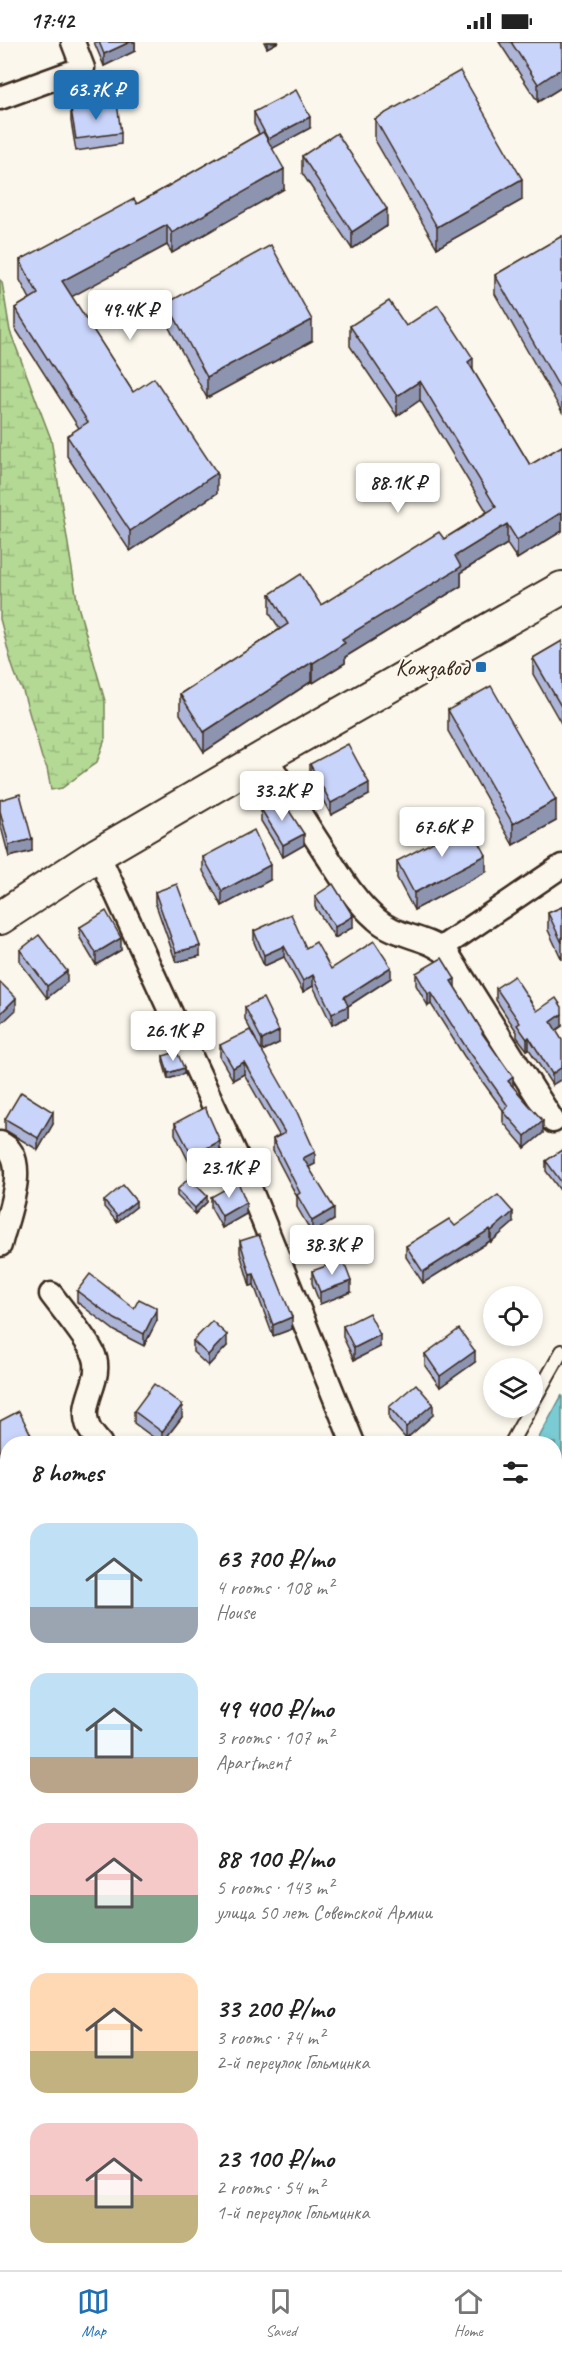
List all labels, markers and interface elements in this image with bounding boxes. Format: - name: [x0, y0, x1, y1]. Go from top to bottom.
- text: 17:42: [30, 7, 74, 35]
- pin: 63.7K ₽: [41, 70, 151, 121]
- text: 63.7K ₽: [68, 77, 124, 102]
- pin: 49.4K ₽: [75, 290, 185, 341]
- text: 49.4K ₽: [102, 297, 158, 322]
- pin: 88.1K ₽: [343, 463, 453, 514]
- text: 88.1K ₽: [370, 470, 426, 495]
- place label: Кожзавод: [396, 652, 472, 682]
- marker: Кожзавод: [474, 660, 488, 674]
- pin: 33.2K ₽: [227, 771, 337, 822]
- text: 33.2K ₽: [254, 778, 310, 803]
- pin: 67.6K ₽: [387, 807, 497, 858]
- text: 67.6K ₽: [413, 814, 471, 839]
- pin: 26.1K ₽: [118, 1011, 228, 1062]
- text: 26.1K ₽: [145, 1018, 201, 1043]
- pin: 23.1K ₽: [174, 1148, 284, 1199]
- text: 23.1K ₽: [201, 1155, 257, 1180]
- pin: 38.3K ₽: [277, 1225, 387, 1276]
- text: 38.3K ₽: [304, 1232, 360, 1257]
- map controls: [483, 1286, 543, 1418]
- button: locate: [483, 1286, 543, 1346]
- button: layers: [483, 1358, 543, 1418]
- text: 8 homes: [30, 1456, 103, 1489]
- icon: filters: [499, 1456, 532, 1489]
- text: 63 700 ₽/mo: [216, 1542, 334, 1575]
- icon: home: [78, 1547, 150, 1619]
- text: 4 rooms · 108 m²: [216, 1575, 333, 1600]
- text: House: [216, 1600, 255, 1625]
- text: 49 400 ₽/mo: [216, 1692, 334, 1725]
- icon: home: [78, 1697, 150, 1769]
- text: 3 rooms · 107 m²: [216, 1725, 333, 1750]
- text: Apartment: [216, 1750, 289, 1775]
- text: 88 100 ₽/mo: [216, 1842, 334, 1875]
- icon: home: [78, 1847, 150, 1919]
- text: 5 rooms · 143 m²: [216, 1875, 333, 1900]
- text: улица 50 лет Советской Армии: [216, 1900, 432, 1925]
- text: 33 200 ₽/mo: [216, 1992, 334, 2025]
- icon: home: [78, 1997, 150, 2069]
- text: 3 rooms · 74 m²: [216, 2025, 324, 2050]
- text: 2-й переулок Гольминка: [216, 2050, 369, 2075]
- text: 23 100 ₽/mo: [216, 2142, 334, 2175]
- icon: home: [78, 2147, 150, 2219]
- text: 2 rooms · 54 m²: [216, 2175, 324, 2200]
- text: 1-й переулок Гольминка: [216, 2200, 369, 2225]
- tab: Map: [77, 2285, 110, 2341]
- tab: Saved: [264, 2285, 297, 2341]
- tab: Home: [452, 2285, 485, 2341]

